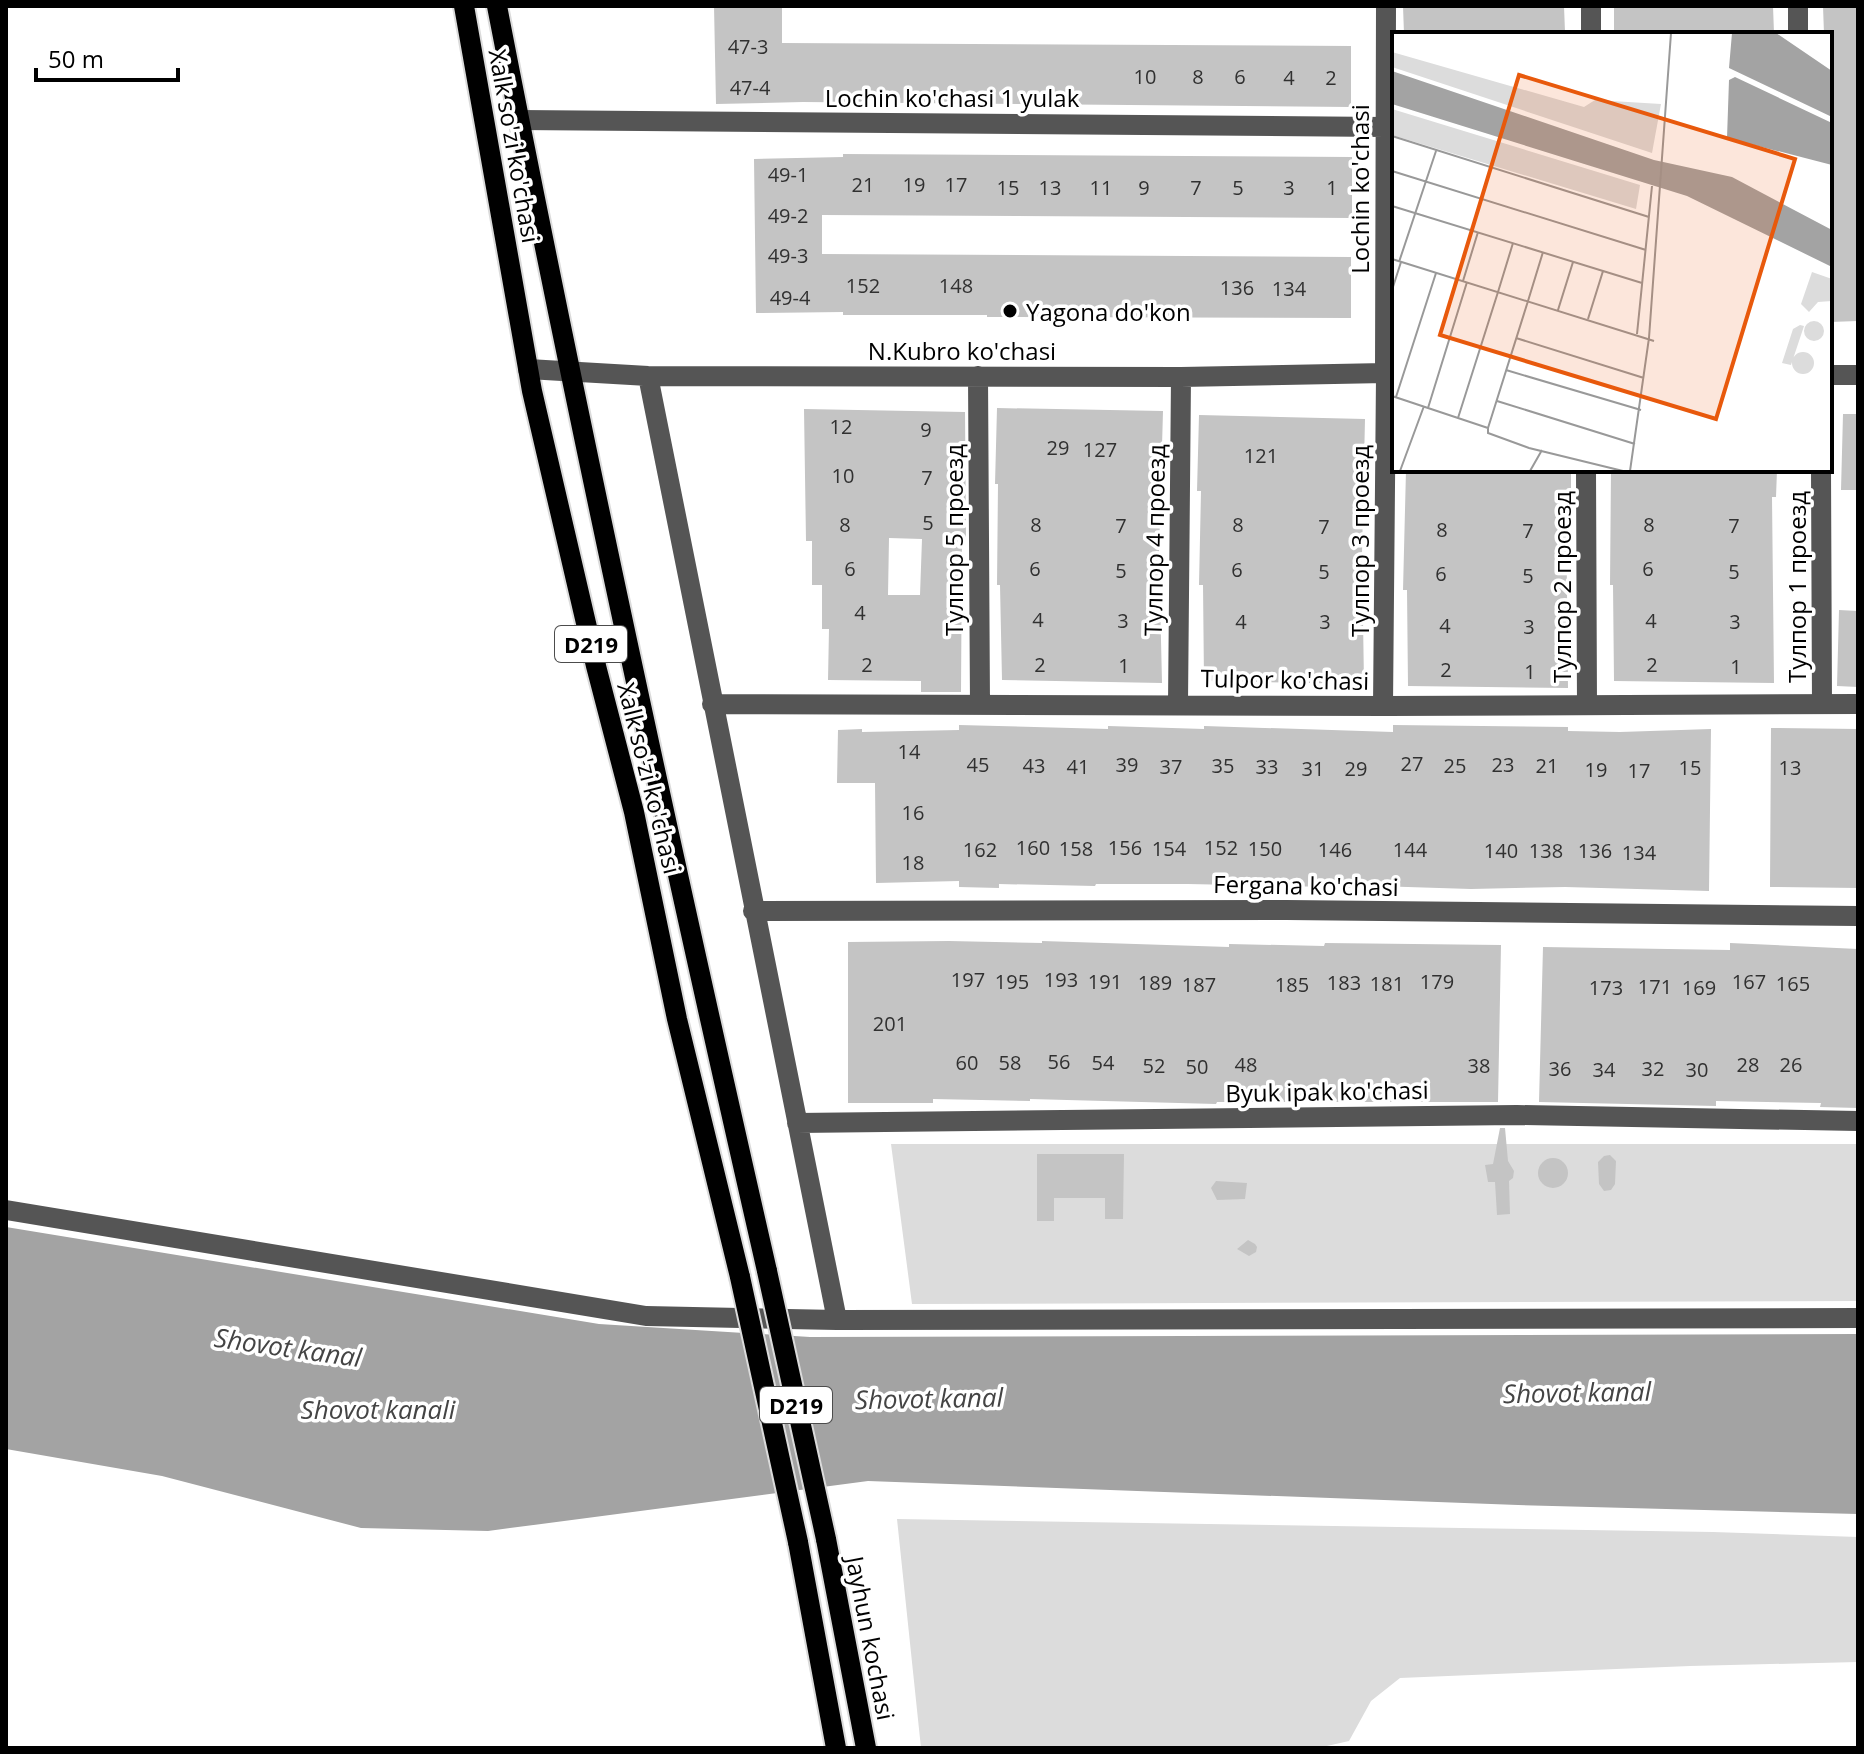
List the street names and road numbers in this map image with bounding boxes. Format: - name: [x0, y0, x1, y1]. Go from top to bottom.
- street label: Xalk so'zi ko'chasi: [482, 47, 548, 245]
- street label: Lochin ko'chasi 1 yulak: [825, 81, 1080, 114]
- street label: Lochin ko'chasi: [1343, 104, 1376, 274]
- street label: N.Kubro ko'chasi: [868, 334, 1056, 367]
- street label: Тулпор 4 проезд: [1136, 443, 1172, 636]
- street label: Тулпор 5 проезд: [937, 444, 970, 636]
- street label: Тулпор 3 проезд: [1343, 445, 1376, 637]
- street label: Тулпор 2 проезд: [1545, 491, 1578, 683]
- street label: Тулпор 1 проезд: [1780, 491, 1813, 683]
- road number: D219: [555, 626, 627, 662]
- street label: Tulpor ko'chasi: [1200, 661, 1370, 697]
- street label: Xalk so'zi ko'chasi: [610, 679, 690, 877]
- street label: Fergana ko'chasi: [1213, 867, 1399, 903]
- street label: Byuk ipak ko'chasi: [1225, 1073, 1429, 1109]
- road number: D219: [760, 1387, 832, 1423]
- street label: Jayhun kochasi: [839, 1551, 903, 1723]

